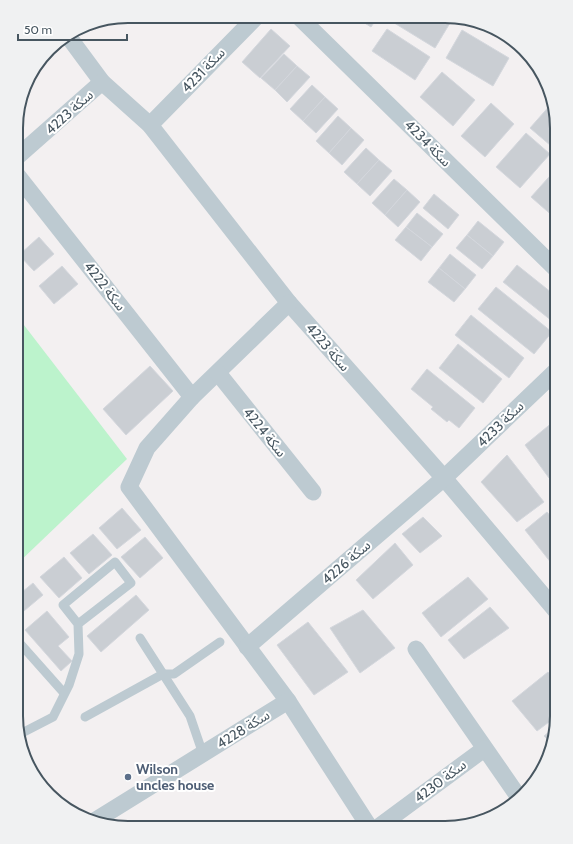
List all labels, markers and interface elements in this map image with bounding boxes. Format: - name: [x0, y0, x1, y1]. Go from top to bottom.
- scale bar: [18, 16, 127, 42]
- text: 50 m: [24, 22, 52, 37]
- street label: سكة 4231: [177, 44, 229, 96]
- street label: سكة 4223: [41, 86, 97, 138]
- street label: سكة 4234: [401, 116, 455, 170]
- street label: سكة 4222: [80, 258, 130, 314]
- street label: سكة 4223: [302, 319, 354, 375]
- street label: سكة 4233: [473, 397, 527, 451]
- street label: سكة 4224: [239, 403, 291, 461]
- street label: سكة 4226: [318, 536, 374, 588]
- street label: سكة 4228: [213, 706, 273, 752]
- street label: سكة 4230: [410, 755, 470, 806]
- place label: Wilson uncles house: [136, 760, 214, 794]
- marker: Wilson uncles house: [123, 772, 133, 782]

